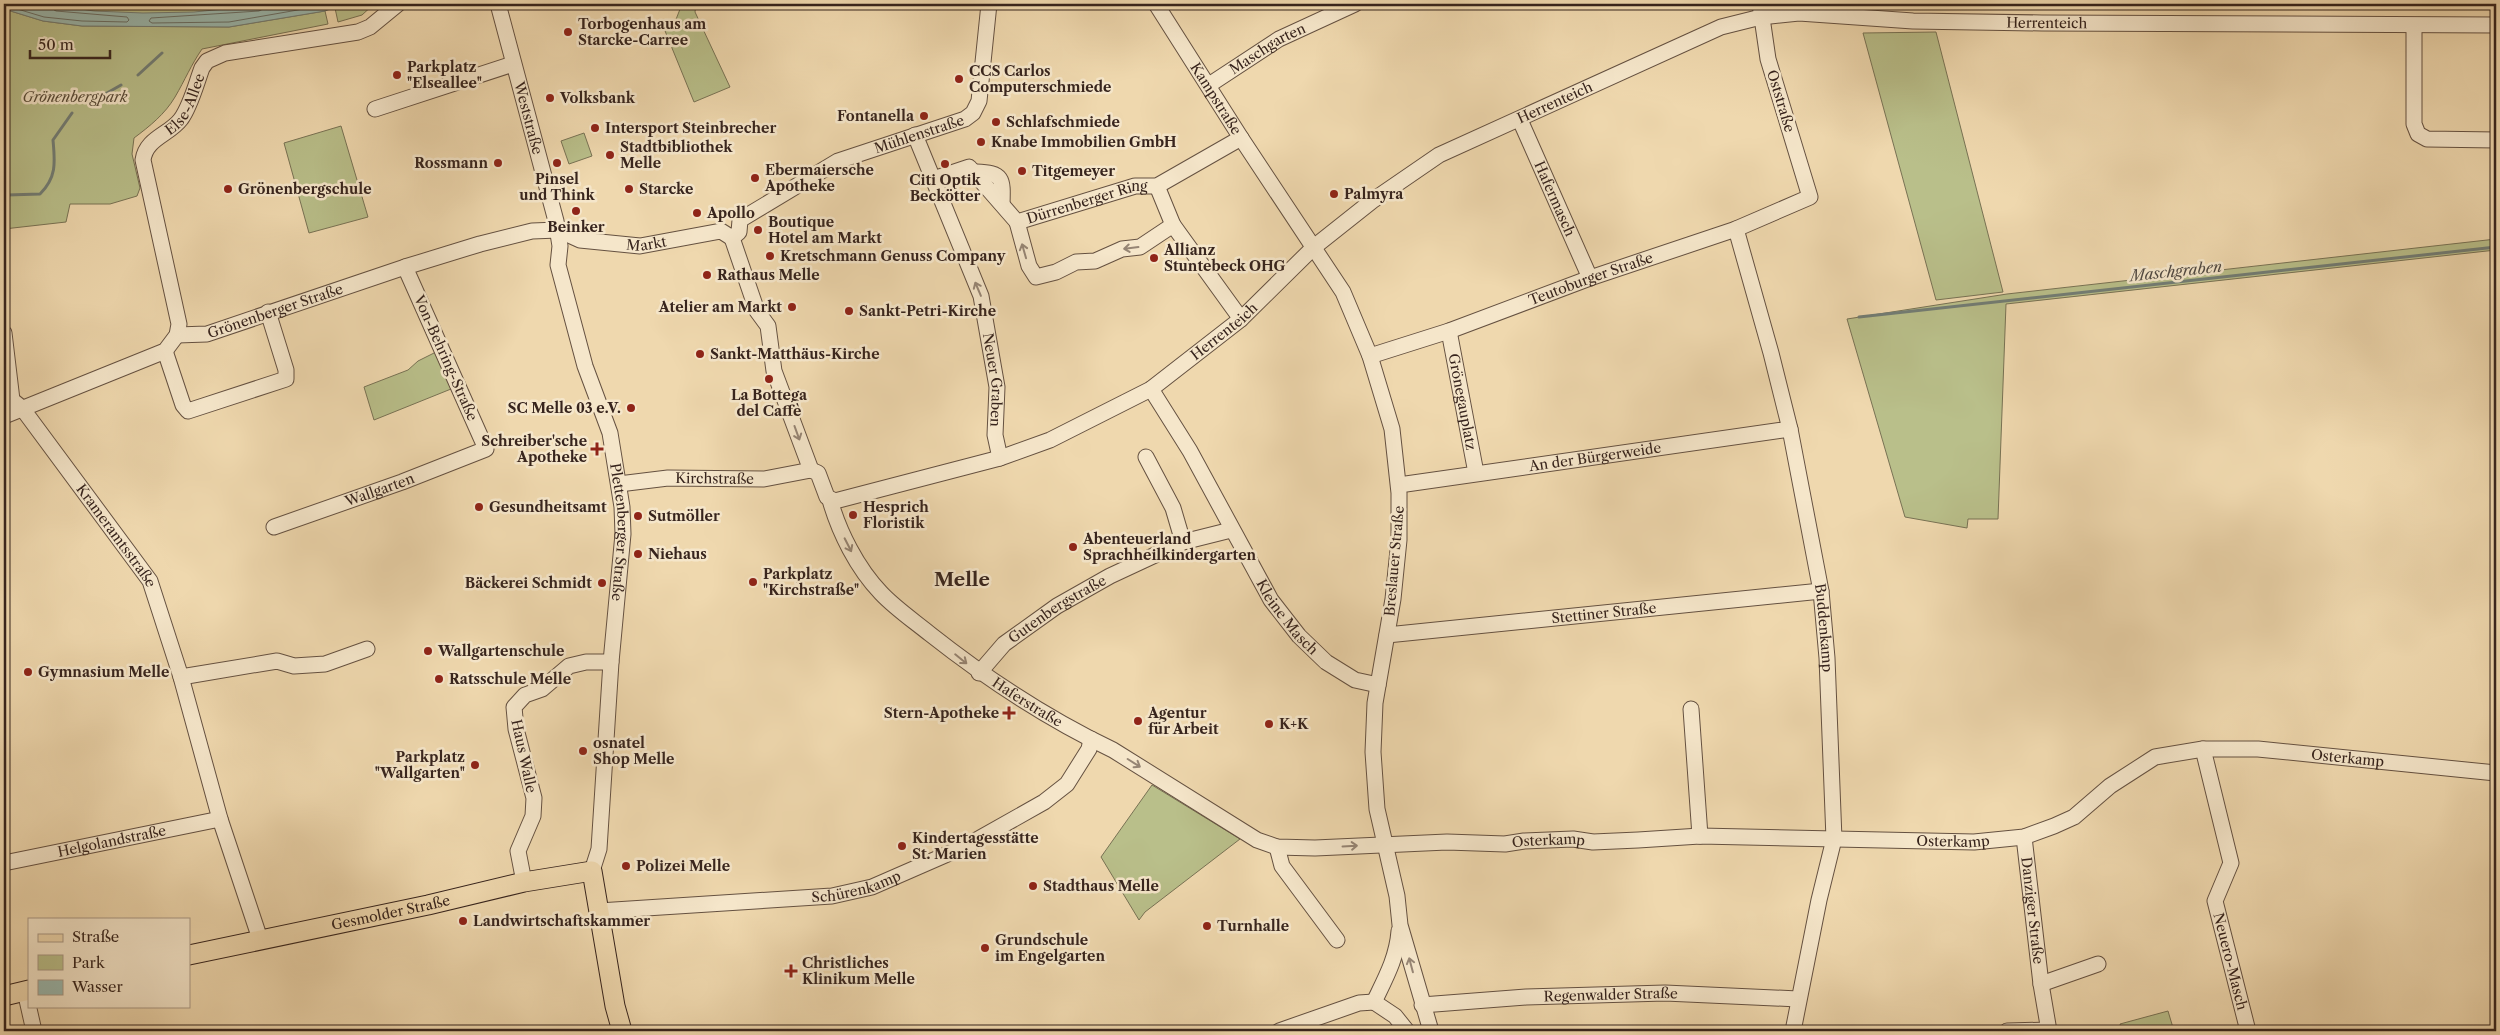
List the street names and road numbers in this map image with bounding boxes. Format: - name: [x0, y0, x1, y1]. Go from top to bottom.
- street label: Herrenteich: [2006, 13, 2087, 32]
- street label: Maschgarten: [1226, 19, 1309, 78]
- street label: Kampstraße: [1186, 59, 1246, 138]
- street label: Oststraße: [1763, 68, 1799, 135]
- street label: Else-Allee: [161, 71, 208, 139]
- street label: Herrenteich: [1514, 77, 1596, 127]
- street label: Weststraße: [510, 79, 547, 157]
- street label: Mühlenstraße: [872, 111, 967, 157]
- street label: Hafermasch: [1530, 158, 1579, 239]
- street label: Dürrenberger Ring: [1024, 177, 1148, 228]
- street label: Markt: [625, 232, 668, 255]
- street label: Teutoburger Straße: [1526, 248, 1655, 309]
- street label: Grönenberger Straße: [205, 280, 345, 342]
- street label: Von-Behring-Straße: [410, 291, 482, 424]
- street label: Herrenteich: [1187, 299, 1261, 364]
- street label: Neuer Graben: [979, 332, 1006, 427]
- street label: Grönegauplatz: [1444, 352, 1480, 452]
- street label: An der Bürgerweide: [1527, 439, 1662, 475]
- street label: Plettenberger Straße: [606, 462, 632, 602]
- street label: Wallgarten: [342, 469, 417, 511]
- street label: Kirchstraße: [675, 469, 754, 488]
- street label: Krameramtsstraße: [72, 480, 160, 589]
- street label: Breslauer Straße: [1380, 505, 1408, 617]
- street label: Gutenbergstraße: [1005, 571, 1109, 647]
- street label: Kleine Masch: [1252, 576, 1322, 659]
- street label: Buddenkamp: [1811, 582, 1837, 672]
- street label: Stettiner Straße: [1551, 599, 1657, 627]
- street label: Haferstraße: [989, 673, 1066, 731]
- street label: Haus Walle: [507, 718, 541, 795]
- street label: Osterkamp: [2310, 745, 2385, 771]
- street label: Helgolandstraße: [56, 821, 168, 861]
- street label: Osterkamp: [1511, 830, 1586, 852]
- street label: Osterkamp: [1916, 831, 1990, 852]
- street label: Danziger Straße: [2017, 856, 2048, 965]
- street label: Schürenkamp: [811, 867, 904, 906]
- street label: Gesmolder Straße: [330, 891, 452, 934]
- street label: Neuero-Masch: [2209, 911, 2251, 1012]
- street label: Regenwalder Straße: [1543, 984, 1678, 1005]

